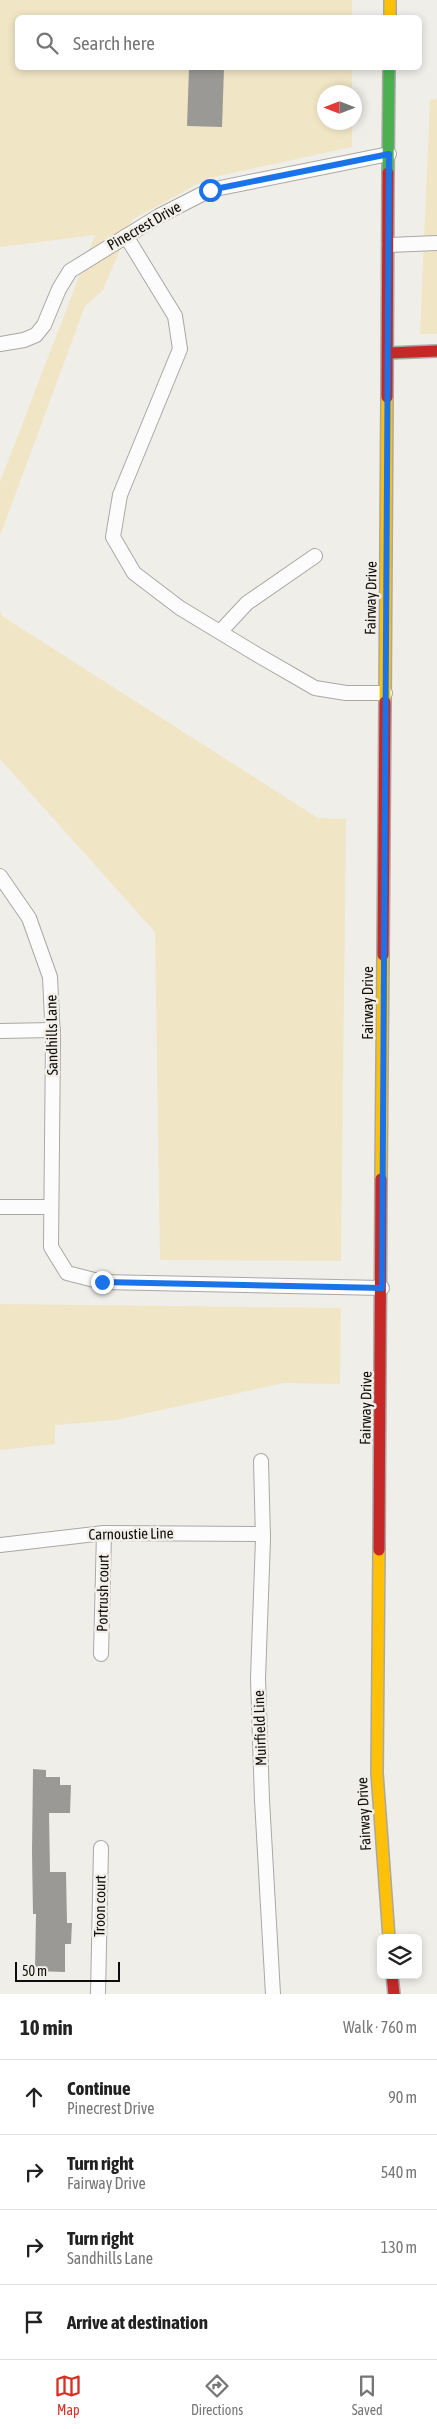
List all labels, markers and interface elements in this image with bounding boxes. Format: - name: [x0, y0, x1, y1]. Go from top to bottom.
- search box: [15, 15, 422, 70]
- icon: search: [33, 29, 61, 57]
- text: Search here: [73, 32, 155, 54]
- north arrow: [317, 85, 362, 130]
- route start: [199, 179, 222, 202]
- street label: Pinecrest Drive: [104, 198, 184, 253]
- street label: Fairway Drive: [361, 561, 380, 635]
- street label: Fairway Drive: [359, 966, 376, 1040]
- street label: Sandhills Lane: [42, 994, 61, 1075]
- route end: [91, 1271, 114, 1294]
- street label: Fairway Drive: [356, 1371, 375, 1445]
- street label: Carnoustie Line: [88, 1524, 174, 1543]
- street label: Portrush court: [93, 1554, 112, 1632]
- street label: Muirfield Line: [250, 1690, 269, 1766]
- street label: Fairway Drive: [353, 1777, 374, 1851]
- street label: Troon court: [90, 1875, 109, 1937]
- map controls: [377, 1934, 422, 1979]
- button: layers: [377, 1934, 422, 1979]
- scale bar: [15, 1959, 120, 1982]
- text: 50 m: [22, 1963, 47, 1979]
- text: 10 min: [20, 2015, 73, 2039]
- text: Walk · 760 m: [343, 2018, 417, 2036]
- text: Continue: [67, 2077, 131, 2099]
- icon: ahead: [20, 2083, 48, 2111]
- text: 90 m: [388, 2088, 417, 2106]
- text: Pinecrest Drive: [67, 2099, 155, 2117]
- text: Turn right: [67, 2152, 134, 2174]
- icon: right: [20, 2158, 48, 2186]
- text: 540 m: [381, 2163, 417, 2181]
- text: Fairway Drive: [67, 2174, 146, 2192]
- text: Turn right: [67, 2227, 134, 2249]
- icon: right: [20, 2233, 48, 2261]
- text: 130 m: [381, 2238, 417, 2256]
- text: Sandhills Lane: [67, 2249, 153, 2267]
- icon: arrive: [20, 2308, 48, 2336]
- text: Arrive at destination: [67, 2311, 208, 2333]
- tab: Map: [54, 2372, 82, 2418]
- tab: Directions: [191, 2372, 243, 2418]
- tab: Saved: [352, 2372, 383, 2418]

